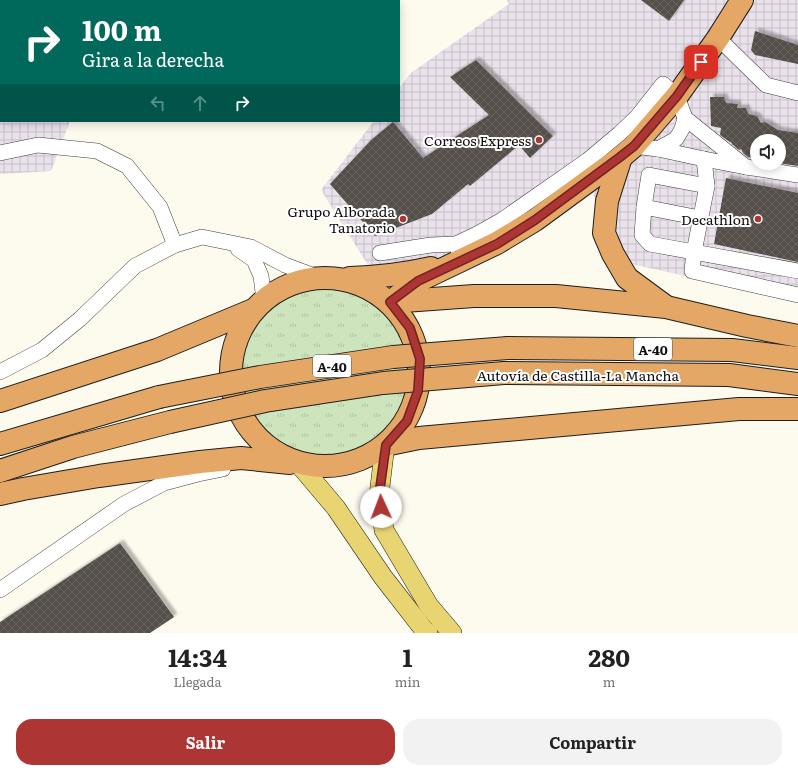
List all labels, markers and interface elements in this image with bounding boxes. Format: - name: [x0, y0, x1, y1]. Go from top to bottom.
- text: 100 m: [82, 8, 162, 50]
- icon: right: [16, 16, 68, 68]
- pin: [684, 45, 718, 79]
- text: Gira a la derecha: [82, 46, 224, 73]
- icon: arrive: [690, 51, 712, 73]
- icon: left: [147, 92, 169, 114]
- icon: ahead: [189, 92, 211, 114]
- icon: right: [231, 92, 253, 114]
- place label: Correos Express: [424, 130, 531, 150]
- map controls: [750, 134, 786, 170]
- button: sound: [750, 134, 786, 170]
- marker: Correos Express: [534, 135, 544, 145]
- place label: Grupo Alborada Tanatorio: [288, 201, 395, 237]
- place label: Decathlon: [681, 209, 750, 229]
- marker: Grupo Alborada Tanatorio: [398, 214, 408, 224]
- marker: Decathlon: [753, 214, 763, 224]
- road number: A-40: [634, 338, 672, 360]
- road number: A-40: [313, 355, 351, 377]
- street label: Autovía de Castilla-La Mancha: [477, 365, 680, 385]
- position arrow: [360, 486, 402, 528]
- text: 14:34: [168, 639, 227, 674]
- text: 1: [403, 639, 413, 674]
- text: 280: [588, 639, 630, 674]
- text: Llegada: [173, 672, 221, 691]
- text: min: [395, 672, 420, 691]
- text: m: [603, 672, 615, 691]
- button: Salir: [16, 719, 395, 765]
- button: Compartir: [403, 719, 782, 765]

